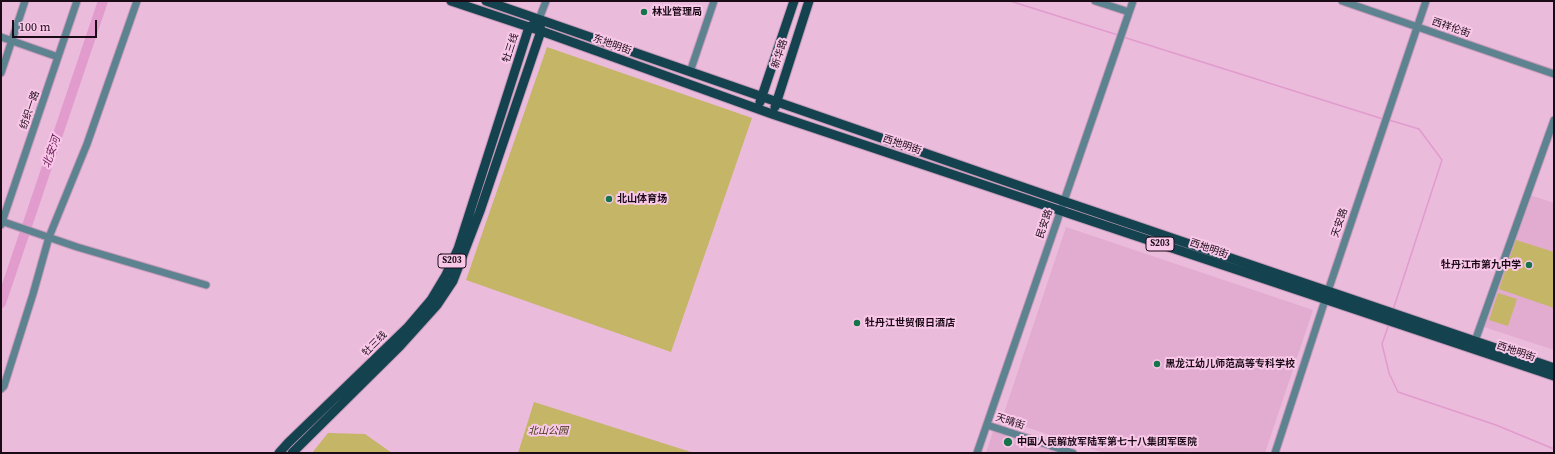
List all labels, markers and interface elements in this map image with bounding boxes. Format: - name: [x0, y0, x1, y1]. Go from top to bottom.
- place label: 林业管理局: [652, 6, 702, 18]
- marker: 林业管理局: [639, 7, 649, 17]
- scale bar: [14, 12, 99, 38]
- street label: 西祥伦街: [1430, 16, 1472, 40]
- text: 100 m: [19, 19, 51, 35]
- street label: 牡三线: [501, 32, 521, 64]
- street label: 东地明街: [591, 33, 633, 57]
- street label: 新华路: [770, 38, 790, 70]
- street label: 纺织一路: [18, 89, 42, 131]
- street label: 西地明街: [881, 133, 923, 157]
- water label: 北安河: [40, 134, 64, 170]
- place label: 北山体育场: [617, 193, 667, 205]
- marker: 北山体育场: [604, 194, 614, 204]
- street label: 天安路: [1329, 207, 1351, 239]
- street label: 民安路: [1034, 208, 1056, 240]
- road number: S203: [1146, 237, 1174, 251]
- street label: 西地明街: [1188, 237, 1230, 261]
- road number: S203: [438, 254, 466, 268]
- place label: 牡丹江市第九中学: [1441, 259, 1521, 271]
- marker: 牡丹江市第九中学: [1524, 260, 1534, 270]
- place label: 牡丹江世贸假日酒店: [865, 317, 955, 329]
- marker: 牡丹江世贸假日酒店: [852, 318, 862, 328]
- street label: 牡三线: [360, 329, 390, 359]
- street label: 西地明街: [1495, 340, 1537, 364]
- place label: 黑龙江幼儿师范高等专科学校: [1165, 358, 1295, 370]
- marker: 黑龙江幼儿师范高等专科学校: [1152, 359, 1162, 369]
- street label: 天晴街: [994, 412, 1026, 432]
- park label: 北山公园: [528, 425, 568, 437]
- marker: 中国人民解放军陆军第七十八集团军医院: [1002, 436, 1014, 448]
- place label: 中国人民解放军陆军第七十八集团军医院: [1017, 436, 1197, 448]

